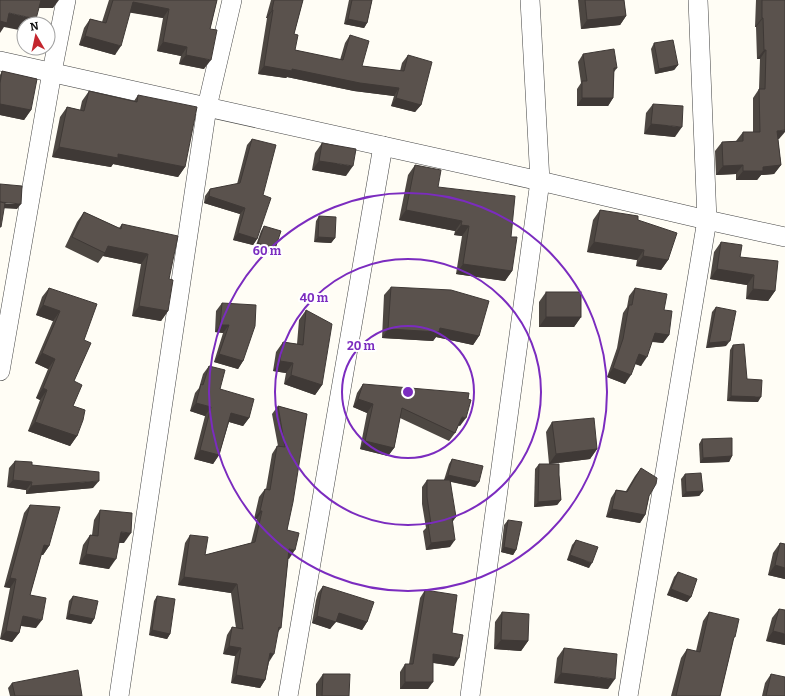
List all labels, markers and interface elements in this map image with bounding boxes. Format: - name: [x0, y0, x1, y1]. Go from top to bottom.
- north arrow: [16, 16, 56, 56]
- text: N: [29, 19, 40, 34]
- text: 60 m: [253, 244, 282, 258]
- text: 40 m: [300, 291, 329, 305]
- text: 20 m: [347, 339, 376, 353]
- centre of rings: [401, 385, 415, 399]

